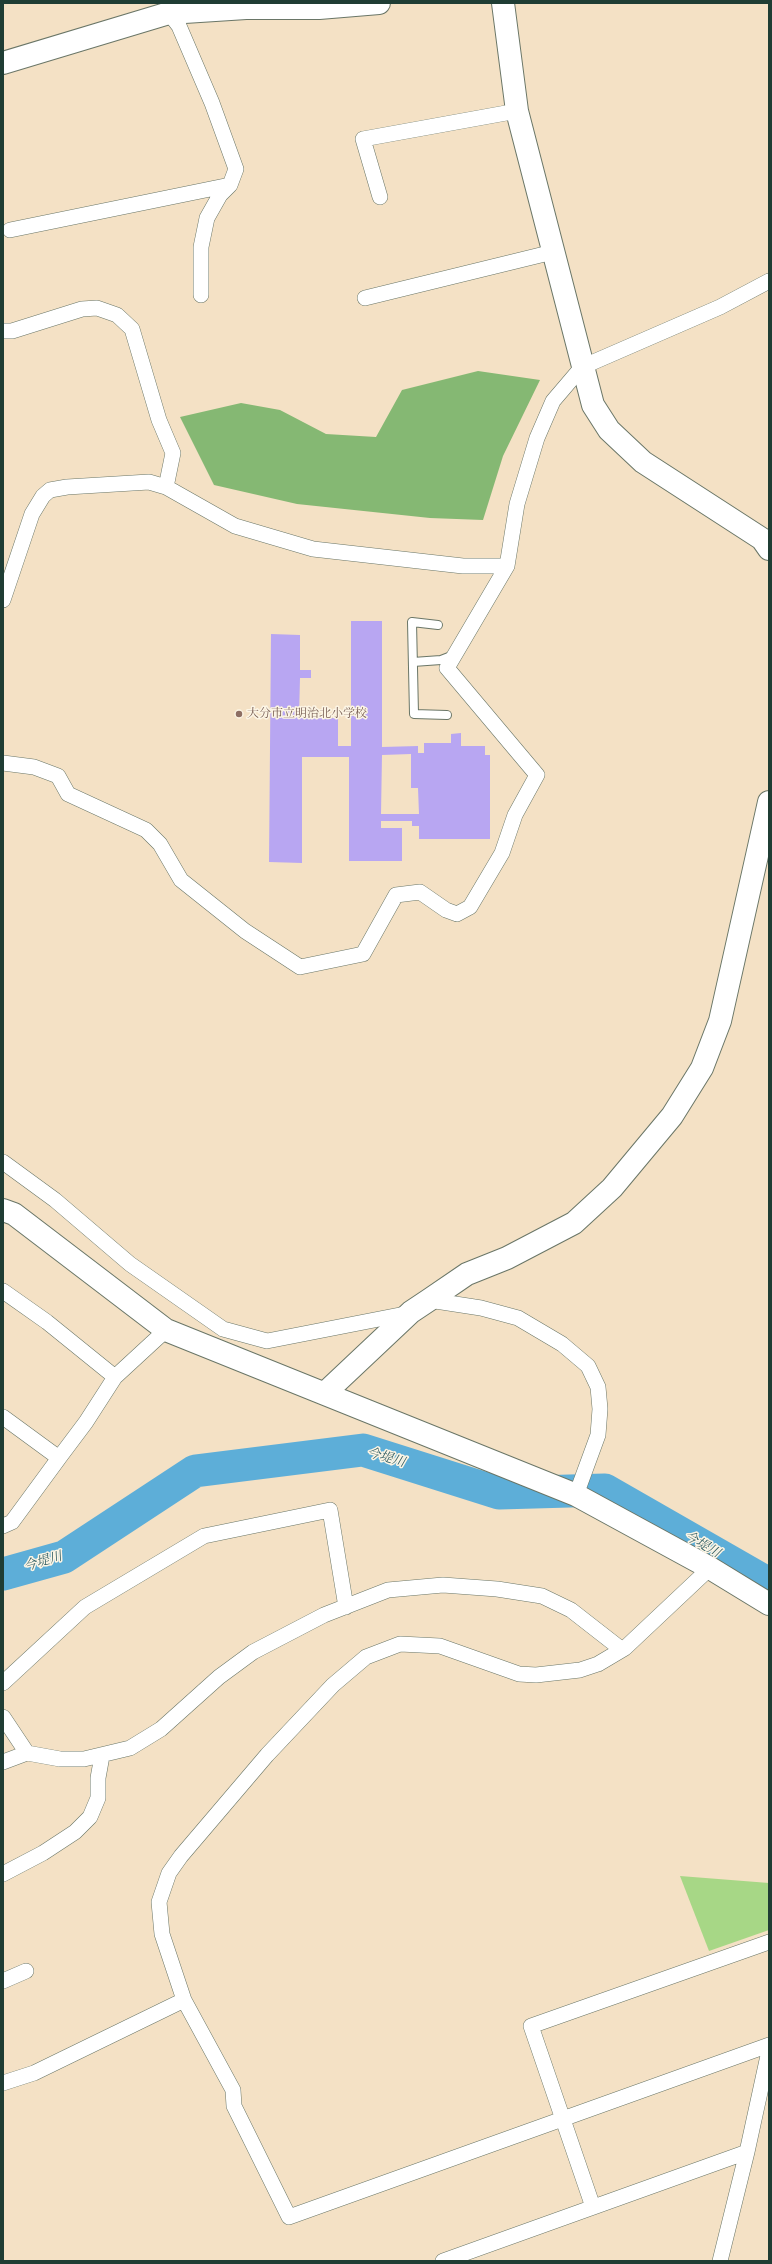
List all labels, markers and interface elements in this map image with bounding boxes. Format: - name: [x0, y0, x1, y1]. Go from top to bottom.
- place label: 大分市立明治北小学校: [247, 707, 367, 721]
- marker: 大分市立明治北小学校: [234, 709, 244, 719]
- water label: 今堤川: [365, 1445, 407, 1471]
- water label: 今堤川: [681, 1528, 723, 1562]
- water label: 今堤川: [22, 1549, 64, 1575]

